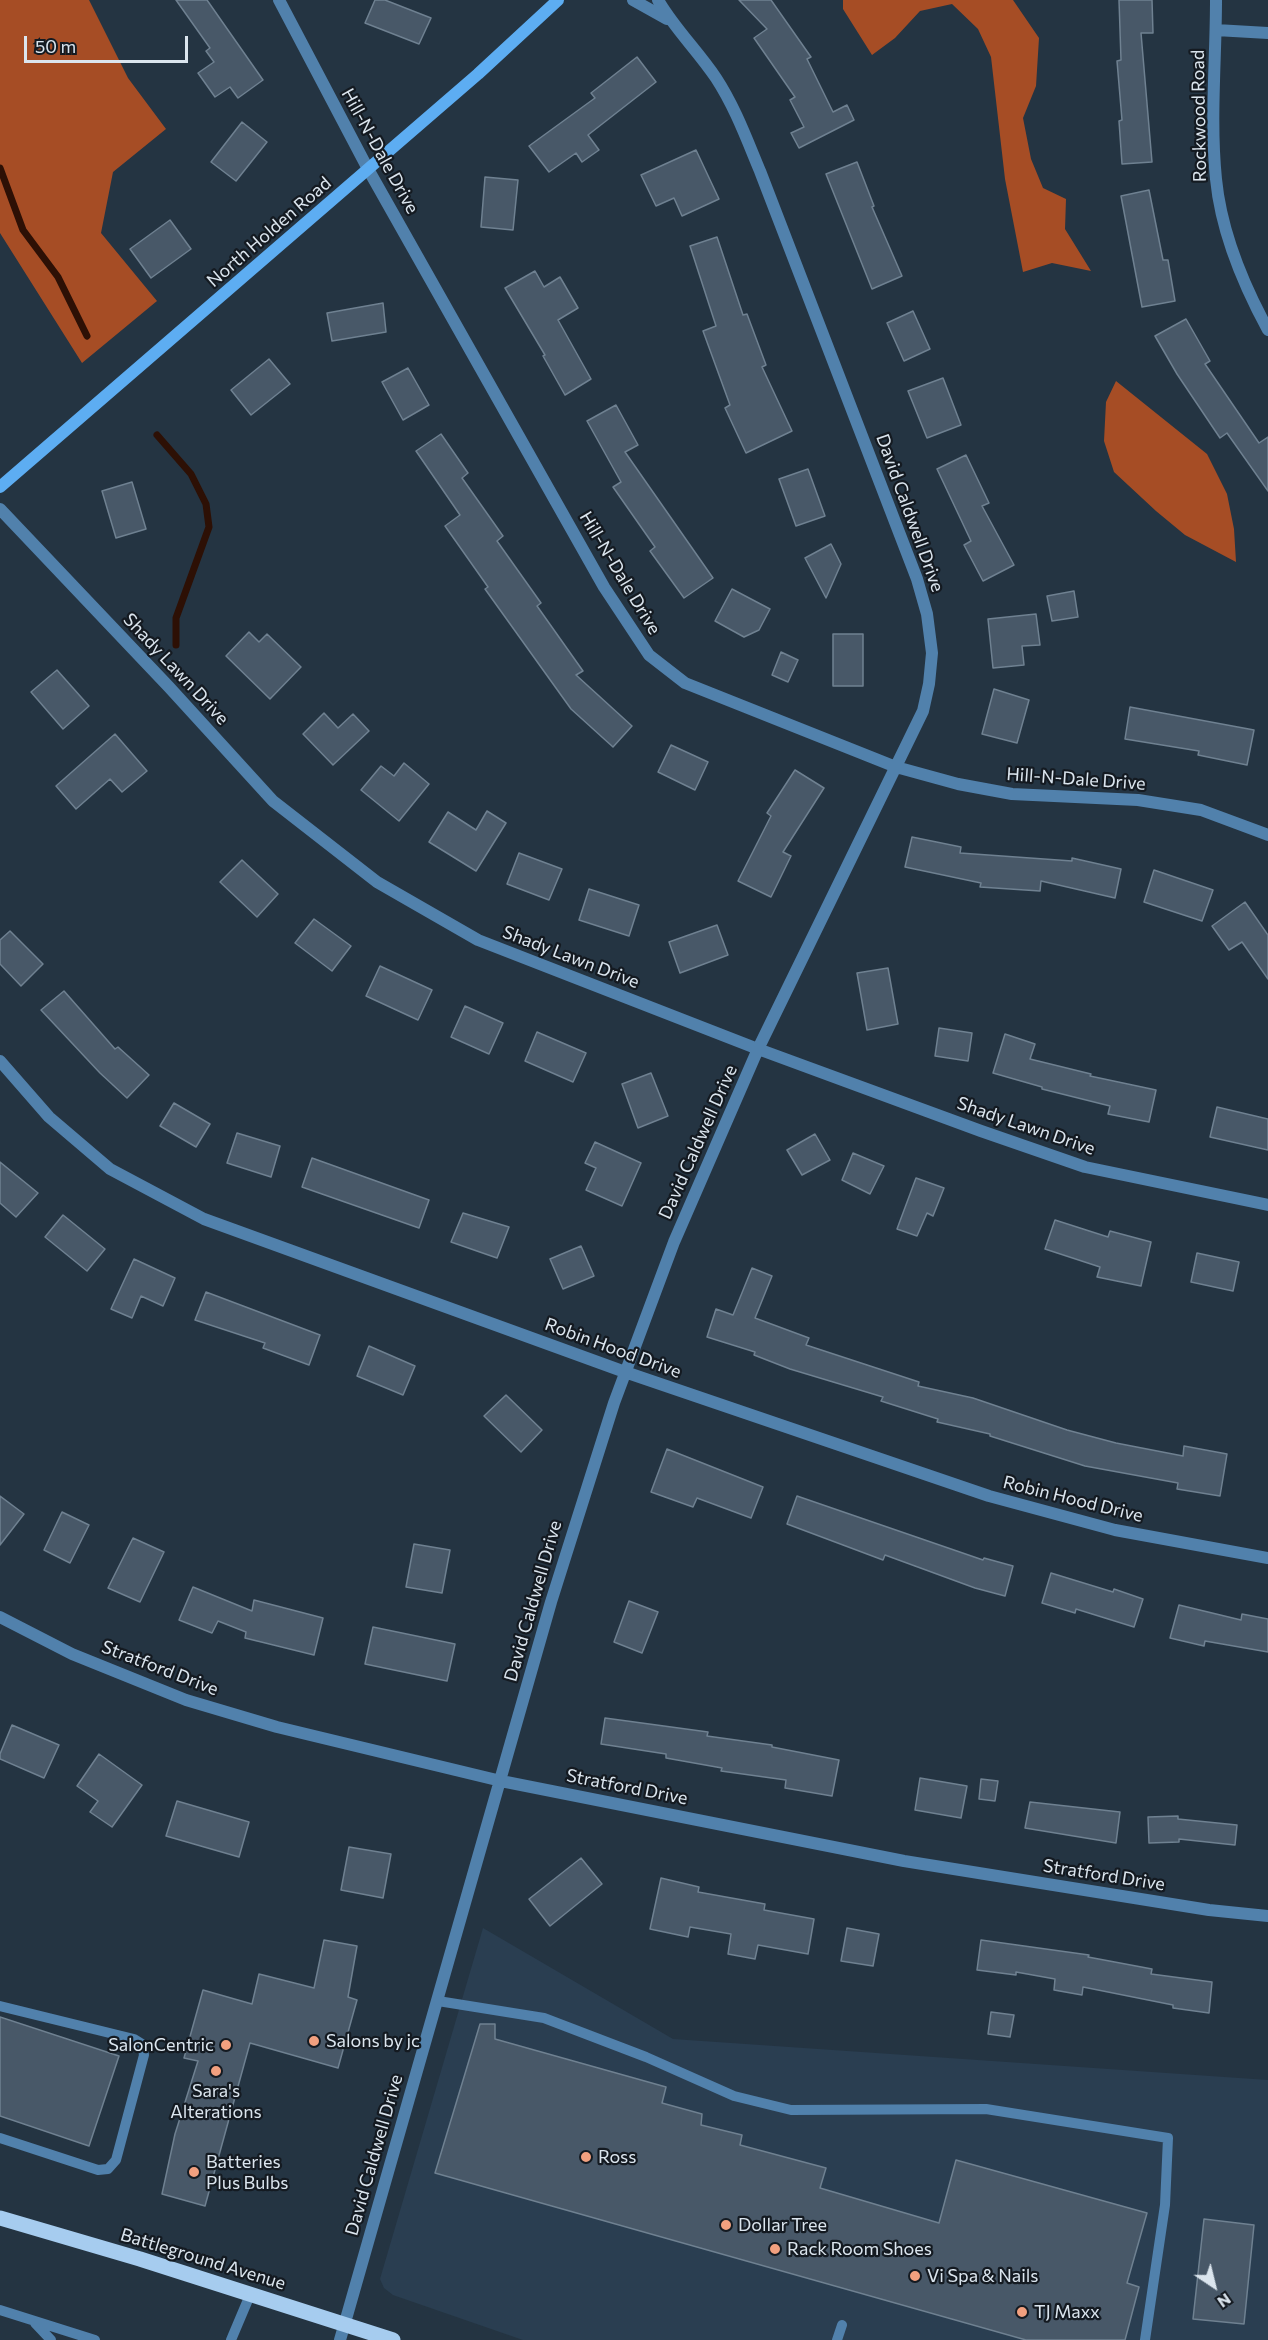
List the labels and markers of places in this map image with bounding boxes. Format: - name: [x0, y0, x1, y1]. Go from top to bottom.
- place label: Salons by jc: [326, 2030, 420, 2052]
- place label: SalonCentric: [108, 2034, 214, 2056]
- marker: Salons by jc: [307, 2034, 321, 2048]
- marker: SalonCentric: [219, 2038, 233, 2052]
- marker: Sara's Alterations: [209, 2064, 223, 2078]
- place label: Sara's Alterations: [170, 2080, 262, 2122]
- place label: Ross: [598, 2146, 636, 2168]
- marker: Ross: [579, 2150, 593, 2164]
- place label: Batteries Plus Bulbs: [206, 2151, 288, 2194]
- marker: Batteries Plus Bulbs: [187, 2165, 201, 2179]
- place label: Dollar Tree: [738, 2214, 827, 2236]
- marker: Dollar Tree: [719, 2218, 733, 2232]
- place label: Rack Room Shoes: [787, 2238, 932, 2260]
- marker: Rack Room Shoes: [768, 2242, 782, 2256]
- place label: Vi Spa & Nails: [927, 2265, 1039, 2287]
- marker: Vi Spa & Nails: [908, 2269, 922, 2283]
- place label: TJ Maxx: [1034, 2301, 1100, 2323]
- marker: TJ Maxx: [1015, 2305, 1029, 2319]

